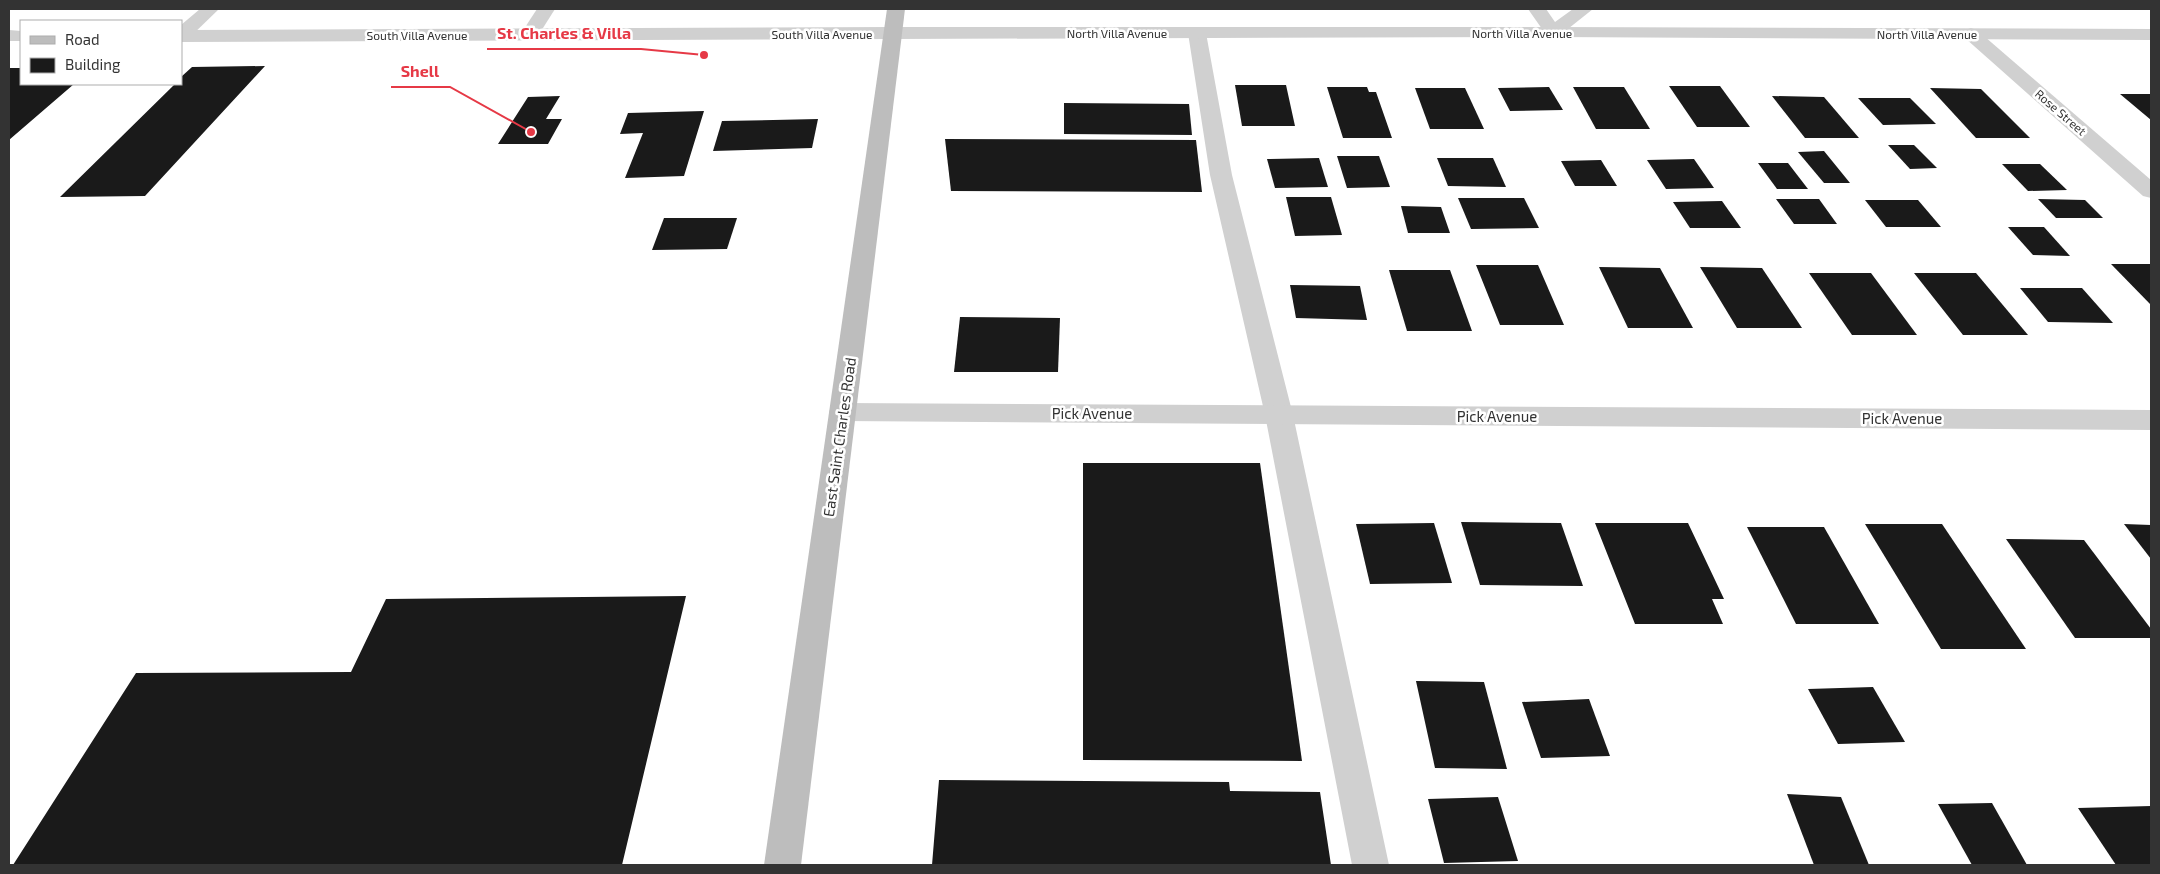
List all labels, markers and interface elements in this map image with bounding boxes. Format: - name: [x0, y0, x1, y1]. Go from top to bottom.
- callout: St. Charles & Villa: [487, 18, 641, 49]
- legend: [20, 20, 182, 85]
- text: St. Charles & Villa: [497, 23, 631, 42]
- street label: North Villa Avenue: [1067, 26, 1167, 40]
- street label: North Villa Avenue: [1472, 26, 1572, 40]
- street label: South Villa Avenue: [772, 27, 872, 41]
- street label: North Villa Avenue: [1877, 27, 1977, 41]
- street label: South Villa Avenue: [367, 28, 467, 42]
- text: Road: [65, 30, 100, 48]
- text: Building: [65, 55, 121, 73]
- callout: Shell: [391, 56, 450, 87]
- text: Shell: [401, 61, 440, 80]
- street label: Rose Street: [2033, 86, 2090, 138]
- street label: East Saint Charles Road: [819, 356, 859, 518]
- street label: Pick Avenue: [1052, 404, 1132, 422]
- street label: Pick Avenue: [1457, 407, 1537, 425]
- street label: Pick Avenue: [1862, 409, 1942, 427]

